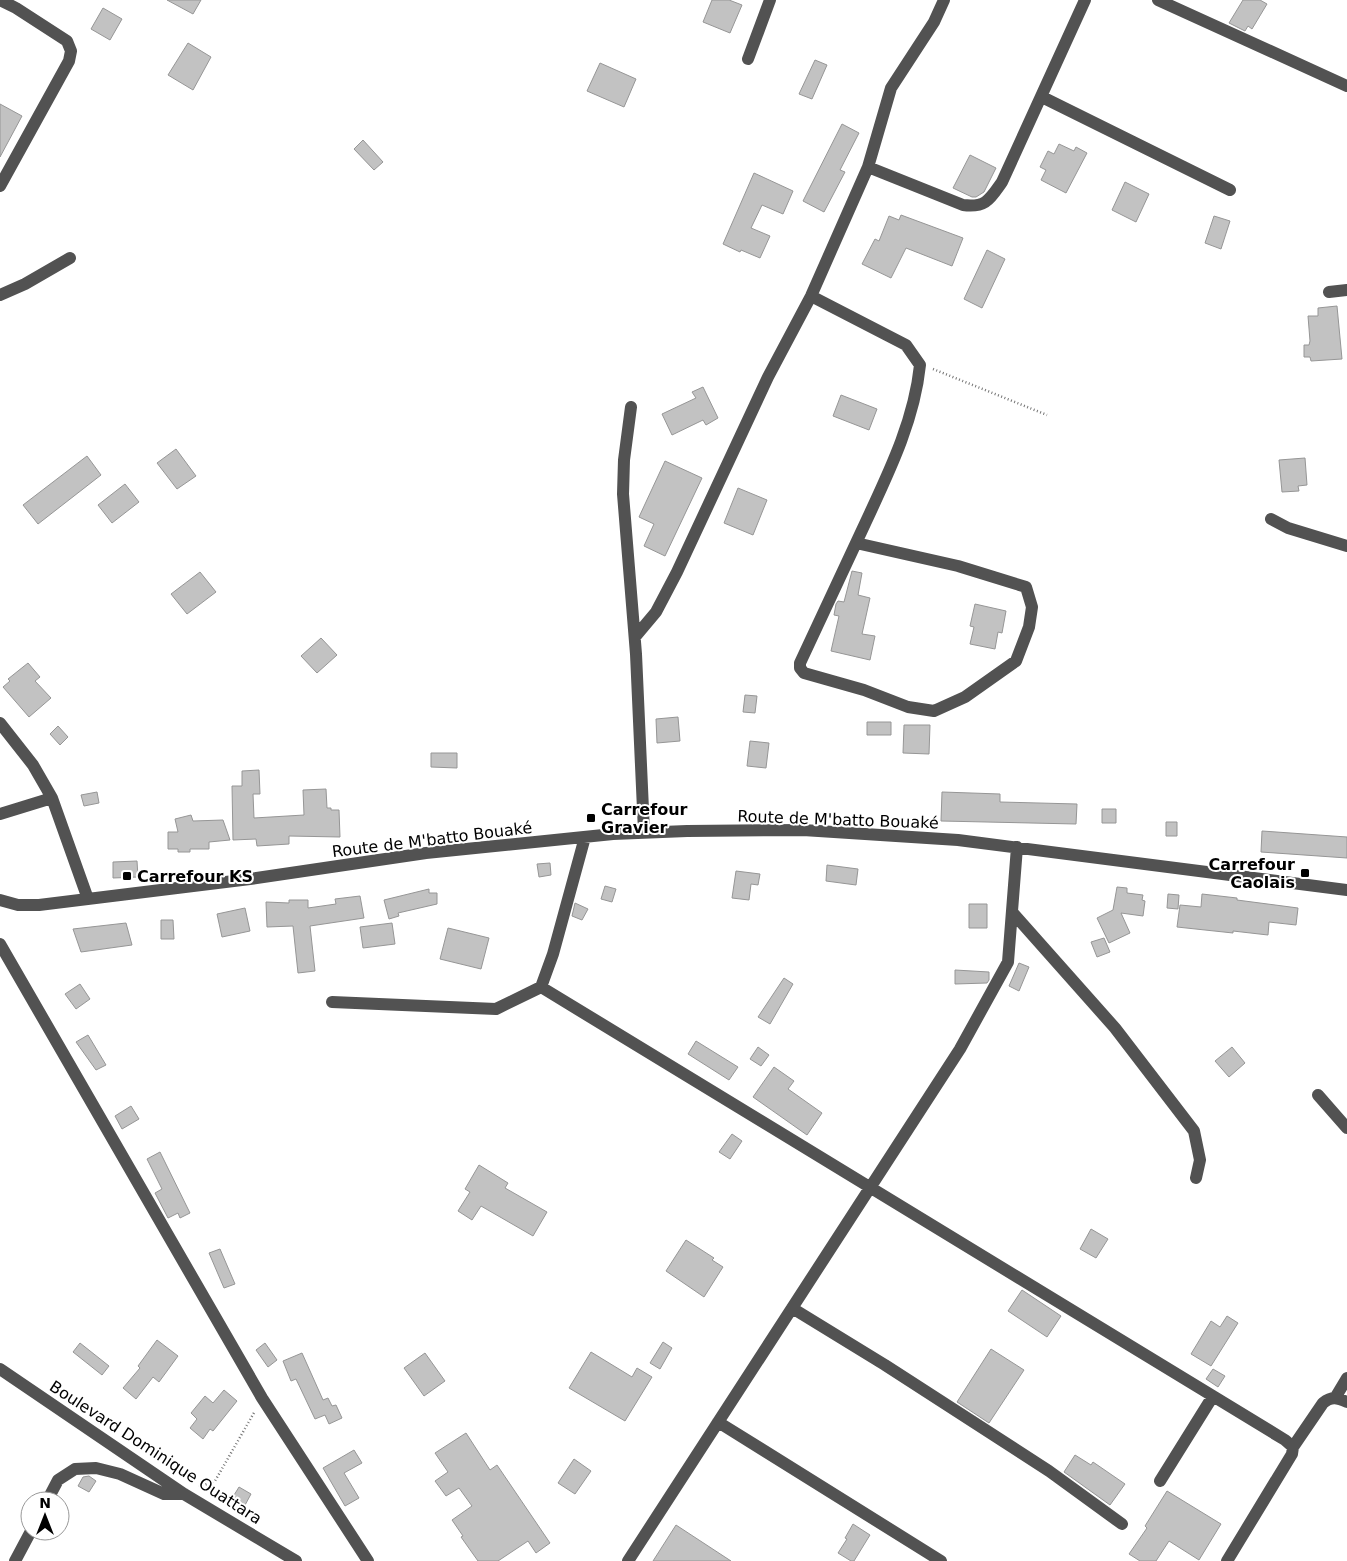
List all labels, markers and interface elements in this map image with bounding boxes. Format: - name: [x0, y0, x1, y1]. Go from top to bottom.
- place label: Carrefour Gravier: [601, 800, 688, 837]
- street label: Route de M'batto Bouaké: [737, 806, 939, 833]
- marker: Carrefour Gravier: [585, 812, 597, 824]
- street label: Route de M'batto Bouaké: [331, 818, 533, 861]
- place label: Carrefour Caolais: [1209, 855, 1295, 892]
- place label: Carrefour KS: [137, 867, 253, 886]
- marker: Carrefour Caolais: [1299, 867, 1311, 879]
- marker: Carrefour KS: [121, 870, 133, 882]
- street label: Boulevard Dominique Ouattara: [46, 1377, 265, 1528]
- north arrow: [20, 1491, 70, 1541]
- text: N: [39, 1495, 51, 1511]

